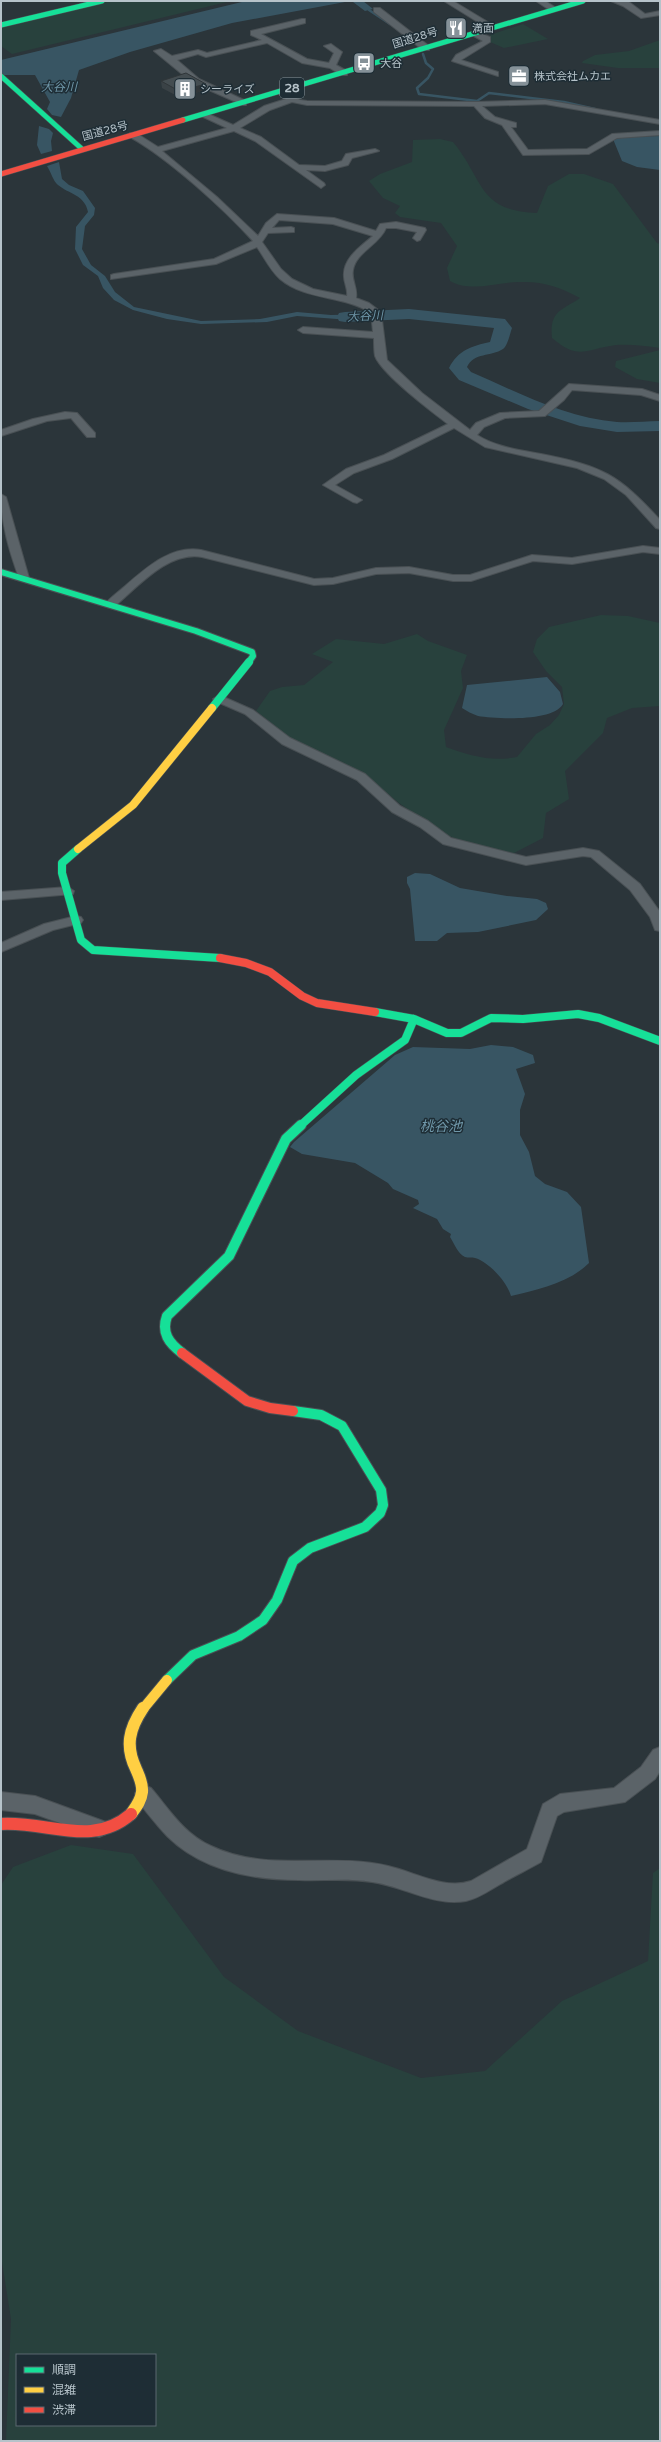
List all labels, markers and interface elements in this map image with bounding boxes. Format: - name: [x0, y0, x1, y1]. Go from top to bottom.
- restaurant icon: 満面: [443, 15, 469, 41]
- place label: 満面: [472, 22, 494, 35]
- street label: 国道28号: [391, 25, 439, 51]
- bus stop icon: 大谷: [351, 50, 377, 76]
- place label: 大谷: [380, 57, 402, 70]
- office icon: 株式会社ムカエ: [506, 63, 532, 89]
- place label: 株式会社ムカエ: [534, 70, 611, 83]
- building icon: シーライズ: [172, 76, 198, 102]
- road number: 28: [280, 78, 304, 98]
- water label: 大谷川: [41, 80, 79, 94]
- place label: シーライズ: [200, 83, 255, 96]
- street label: 国道28号: [81, 119, 129, 143]
- water label: 大谷川: [347, 308, 385, 324]
- water label: 桃谷池: [420, 1118, 464, 1135]
- legend: [16, 2354, 156, 2426]
- text: 順調: [52, 2363, 76, 2377]
- text: 混雑: [52, 2383, 76, 2397]
- text: 渋滞: [52, 2403, 76, 2417]

